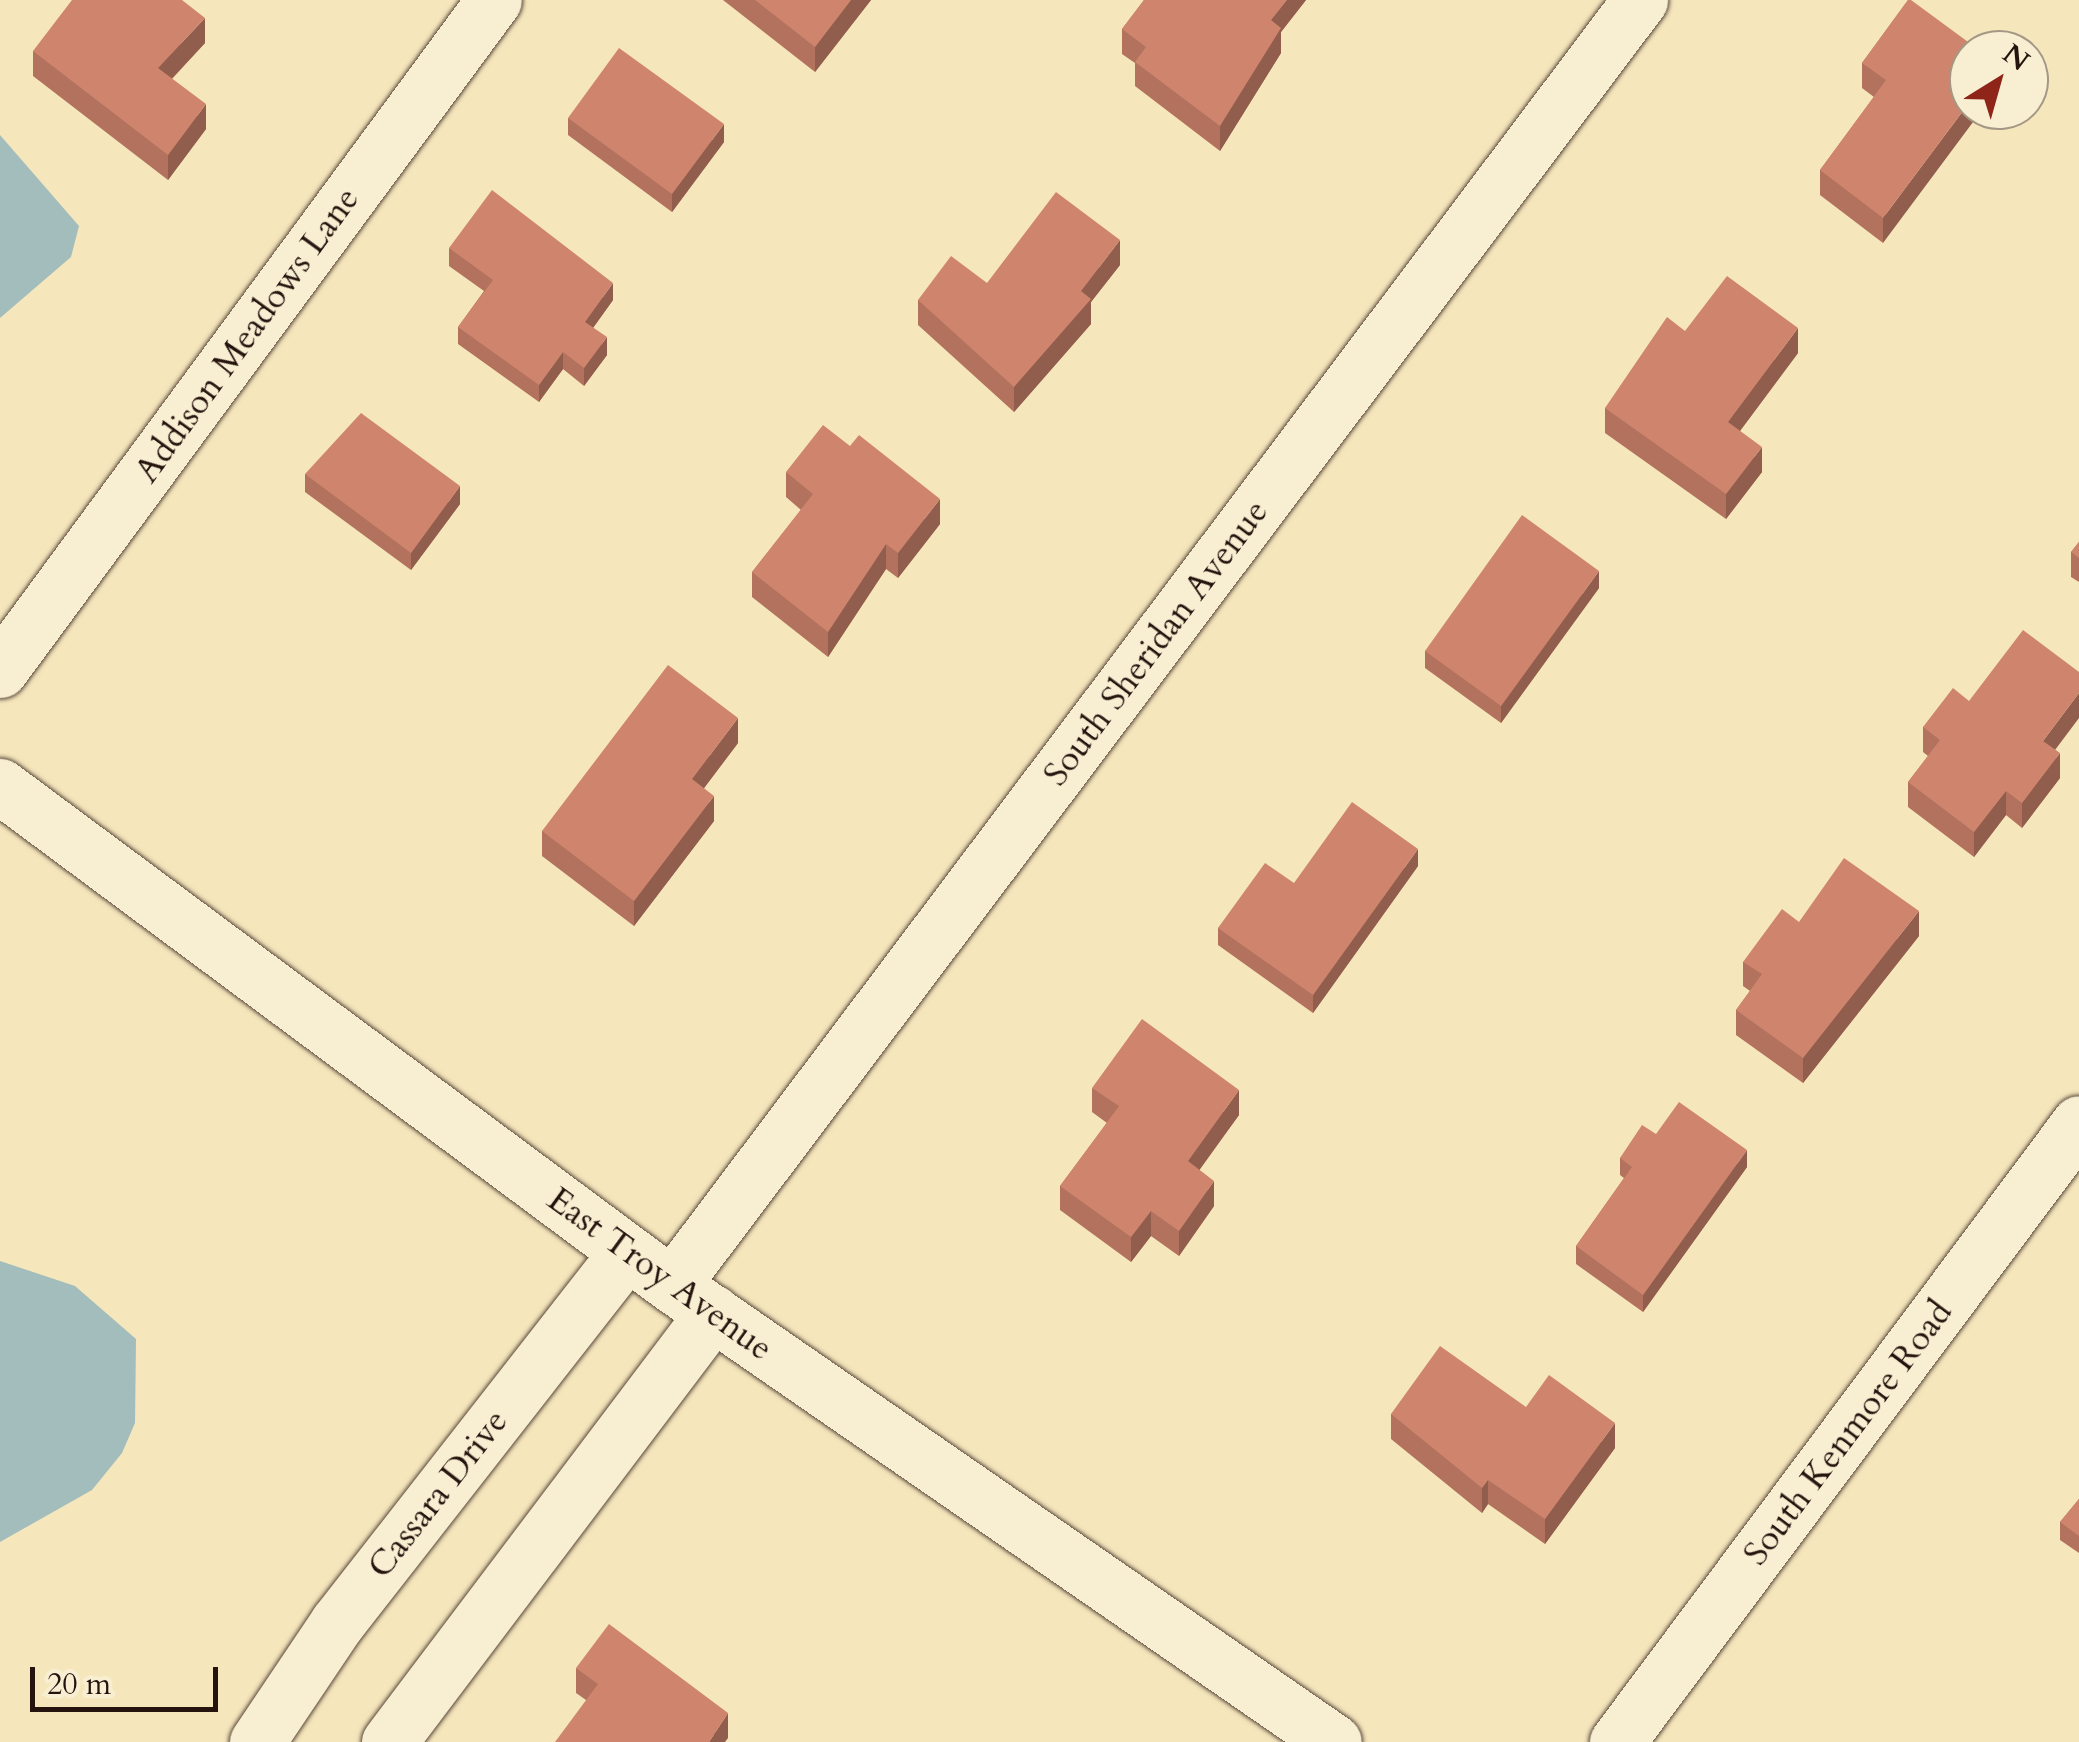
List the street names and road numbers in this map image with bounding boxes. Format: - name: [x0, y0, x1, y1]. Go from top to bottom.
- street label: Addison Meadows Lane: [126, 179, 368, 491]
- street label: South Sheridan Avenue: [1035, 492, 1277, 794]
- street label: East Troy Avenue: [539, 1178, 781, 1370]
- street label: South Kenmore Road: [1735, 1292, 1961, 1574]
- street label: Cassara Drive: [359, 1401, 517, 1587]

